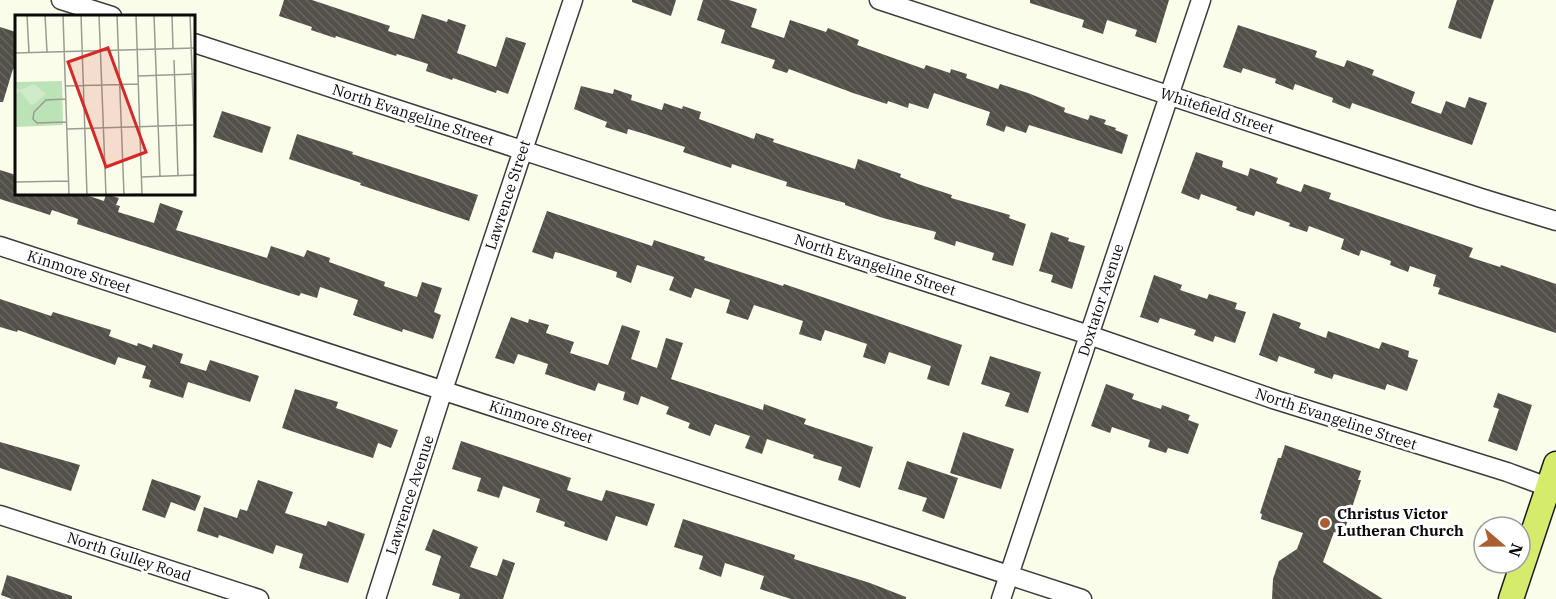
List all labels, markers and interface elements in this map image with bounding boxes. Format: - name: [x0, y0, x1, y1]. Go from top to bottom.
- inset map: [15, 15, 195, 195]
- street label: North Evangeline Street: [330, 79, 496, 150]
- street label: Whitefield Street: [1158, 83, 1277, 138]
- street label: Lawrence Street: [481, 138, 534, 252]
- street label: North Evangeline Street: [792, 229, 958, 300]
- street label: Doxtator Avenue: [1073, 241, 1128, 358]
- street label: Kinmore Street: [25, 246, 133, 297]
- street label: North Evangeline Street: [1253, 383, 1419, 454]
- street label: Kinmore Street: [487, 396, 595, 447]
- street label: Lawrence Avenue: [381, 433, 438, 557]
- place label: Christus Victor Lutheran Church: [1337, 504, 1464, 540]
- north arrow: [1472, 515, 1532, 575]
- marker: Christus Victor Lutheran Church: [1318, 516, 1332, 530]
- street label: North Gulley Road: [65, 528, 194, 586]
- text: N: [1505, 541, 1528, 559]

